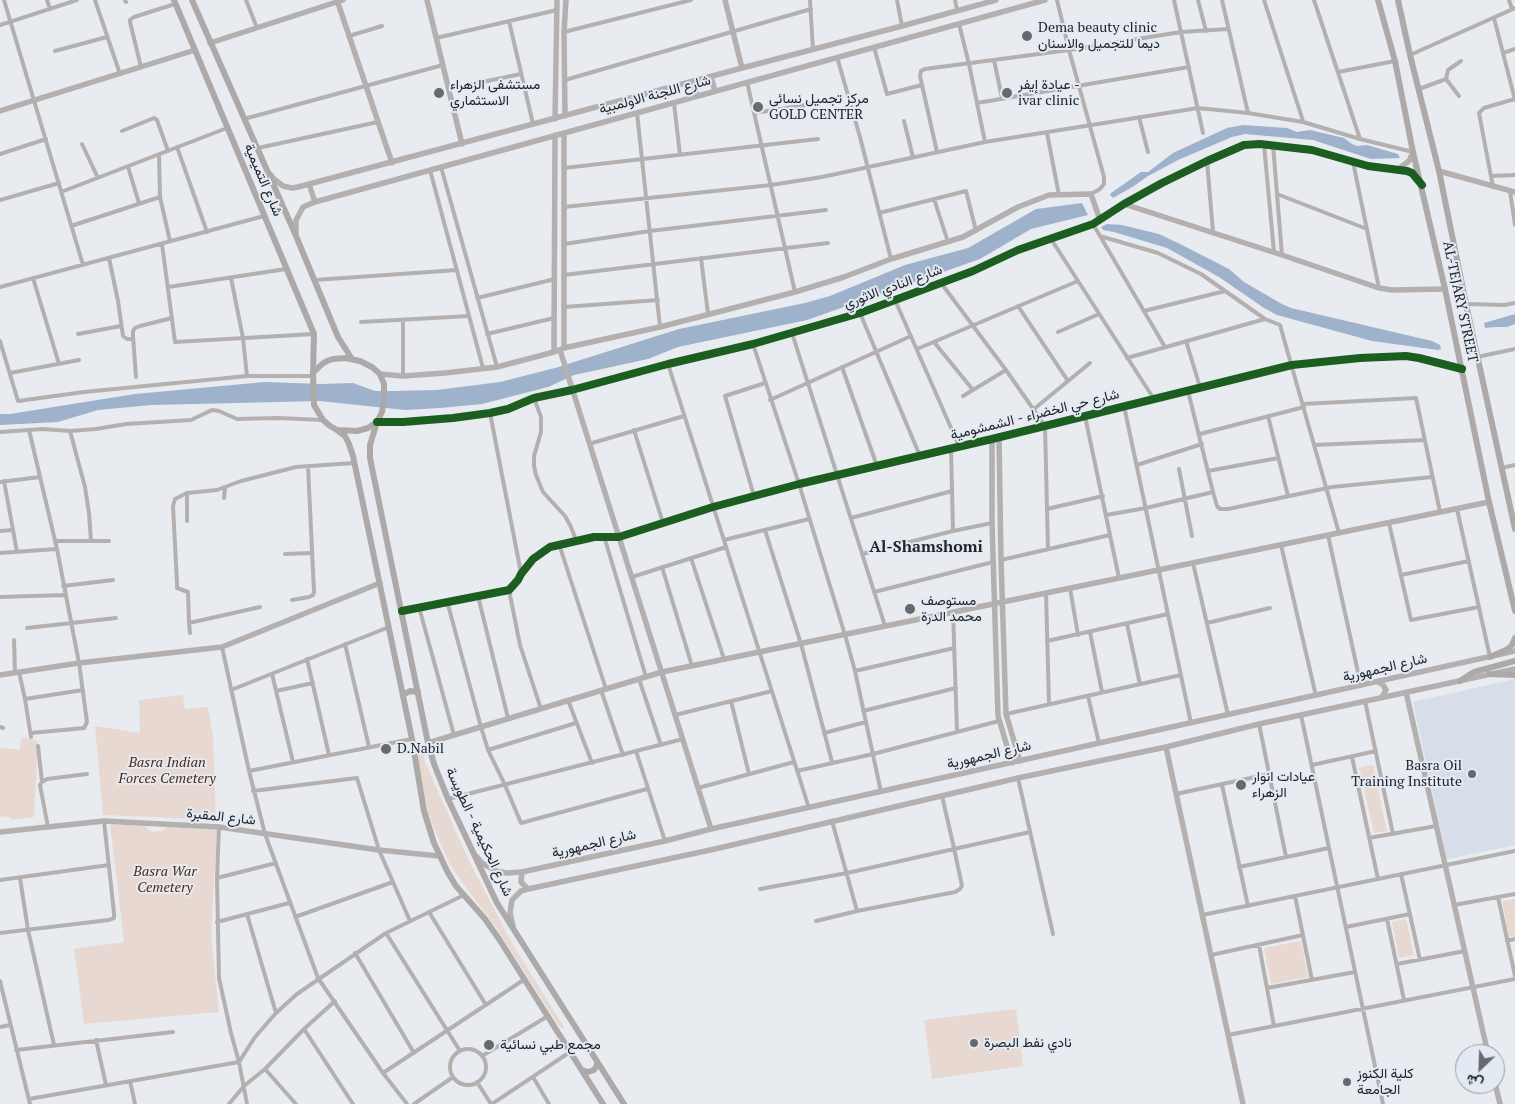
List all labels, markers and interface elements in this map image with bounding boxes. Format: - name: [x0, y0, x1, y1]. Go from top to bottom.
- place label: Dema beauty clinic ديما للتجميل والاسنان: [1038, 20, 1160, 52]
- marker: Dema beauty clinic ديما للتجميل والاسنان: [1020, 29, 1034, 43]
- street label: شارع اللجنة الاولمبية: [597, 72, 713, 118]
- place label: مستشفى الزهراء الاستثماري: [450, 77, 540, 110]
- place label: عيادة إيفر - ivar clinic: [1018, 77, 1080, 110]
- marker: مستشفى الزهراء الاستثماري: [432, 86, 446, 100]
- marker: عيادة إيفر - ivar clinic: [1000, 86, 1014, 100]
- place label: مركز تجميل نسائي GOLD CENTER: [769, 91, 869, 124]
- marker: مركز تجميل نسائي GOLD CENTER: [751, 100, 765, 114]
- street label: شارع التميمية: [240, 141, 286, 219]
- street label: AL-TEJARY STREET: [1439, 240, 1481, 364]
- street label: شارع النادي الاثوري: [841, 261, 945, 313]
- street label: شارع حي الخضراء - الشمشومية: [949, 386, 1121, 444]
- district label: Al-Shamshomi: [869, 537, 983, 557]
- place label: مستوصف محمد الدرة: [921, 593, 982, 626]
- marker: مستوصف محمد الدرة: [903, 602, 917, 616]
- street label: شارع الجمهورية: [1341, 650, 1429, 686]
- street label: شارع الجمهورية: [945, 737, 1033, 773]
- place label: D.Nabil: [397, 741, 444, 757]
- marker: D.Nabil: [379, 742, 393, 756]
- park label: Basra Indian Forces Cemetery: [119, 755, 215, 788]
- place label: Basra Oil Training Institute: [1351, 758, 1462, 790]
- street label: شارع الحكيمية - الطويسة: [442, 765, 516, 899]
- marker: Basra Oil Training Institute: [1466, 768, 1478, 780]
- place label: عيادات انوار الزهراء: [1252, 769, 1315, 802]
- marker: عيادات انوار الزهراء: [1234, 778, 1248, 792]
- street label: شارع المقبرة: [186, 805, 256, 829]
- street label: شارع الجمهورية: [550, 826, 638, 862]
- park label: Basra War Cemetery: [133, 864, 197, 896]
- place label: نادي نفط البصرة: [984, 1035, 1072, 1051]
- place label: مجمع طبي نسائية: [500, 1037, 601, 1053]
- marker: نادي نفط البصرة: [968, 1037, 980, 1049]
- marker: مجمع طبي نسائية: [482, 1038, 496, 1052]
- north arrow: [1455, 1044, 1505, 1094]
- place label: كلية الكنوز الجامعة: [1357, 1066, 1414, 1098]
- text: ش: [1463, 1070, 1486, 1094]
- marker: كلية الكنوز الجامعة: [1341, 1076, 1353, 1088]

